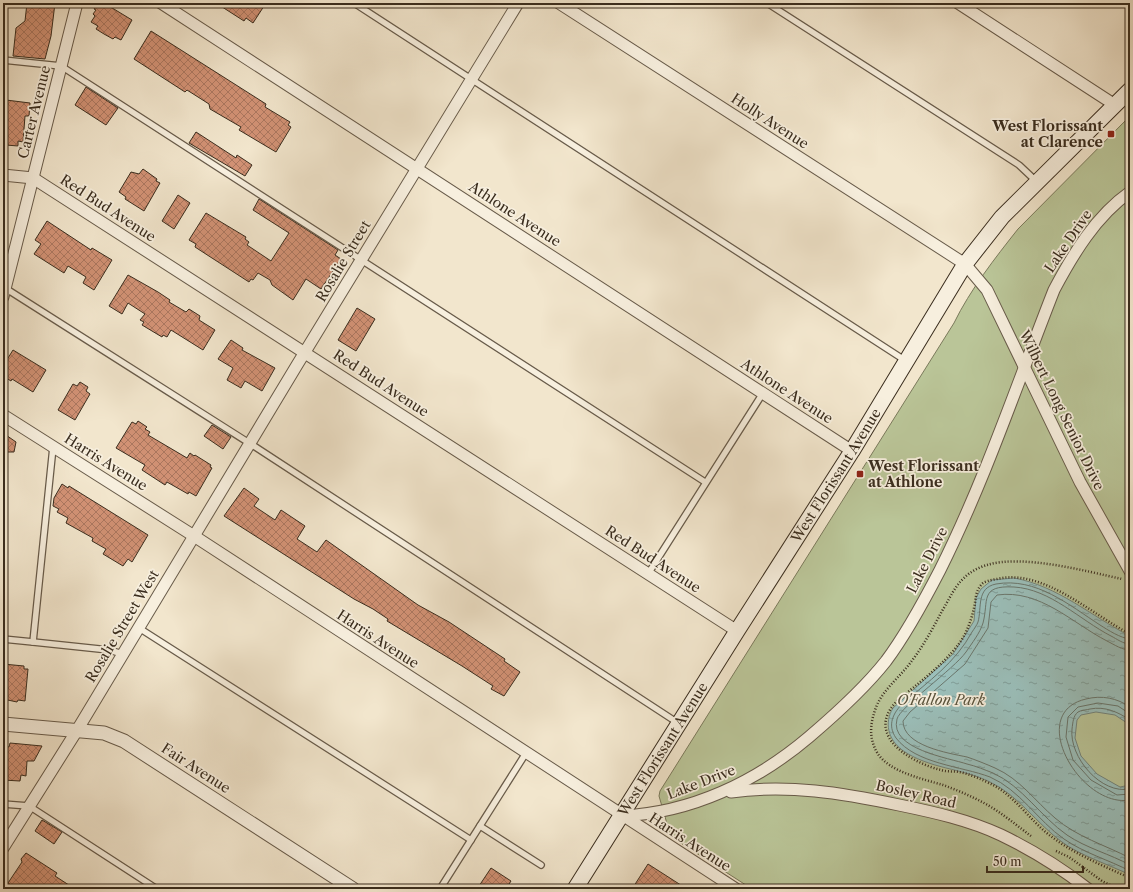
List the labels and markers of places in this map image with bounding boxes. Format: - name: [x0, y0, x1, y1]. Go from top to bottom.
- place label: West Florissant at Clarence: [991, 117, 1103, 151]
- marker: West Florissant at Clarence: [1106, 129, 1116, 139]
- place label: West Florissant at Athlone: [867, 457, 979, 491]
- marker: West Florissant at Athlone: [855, 469, 865, 479]

